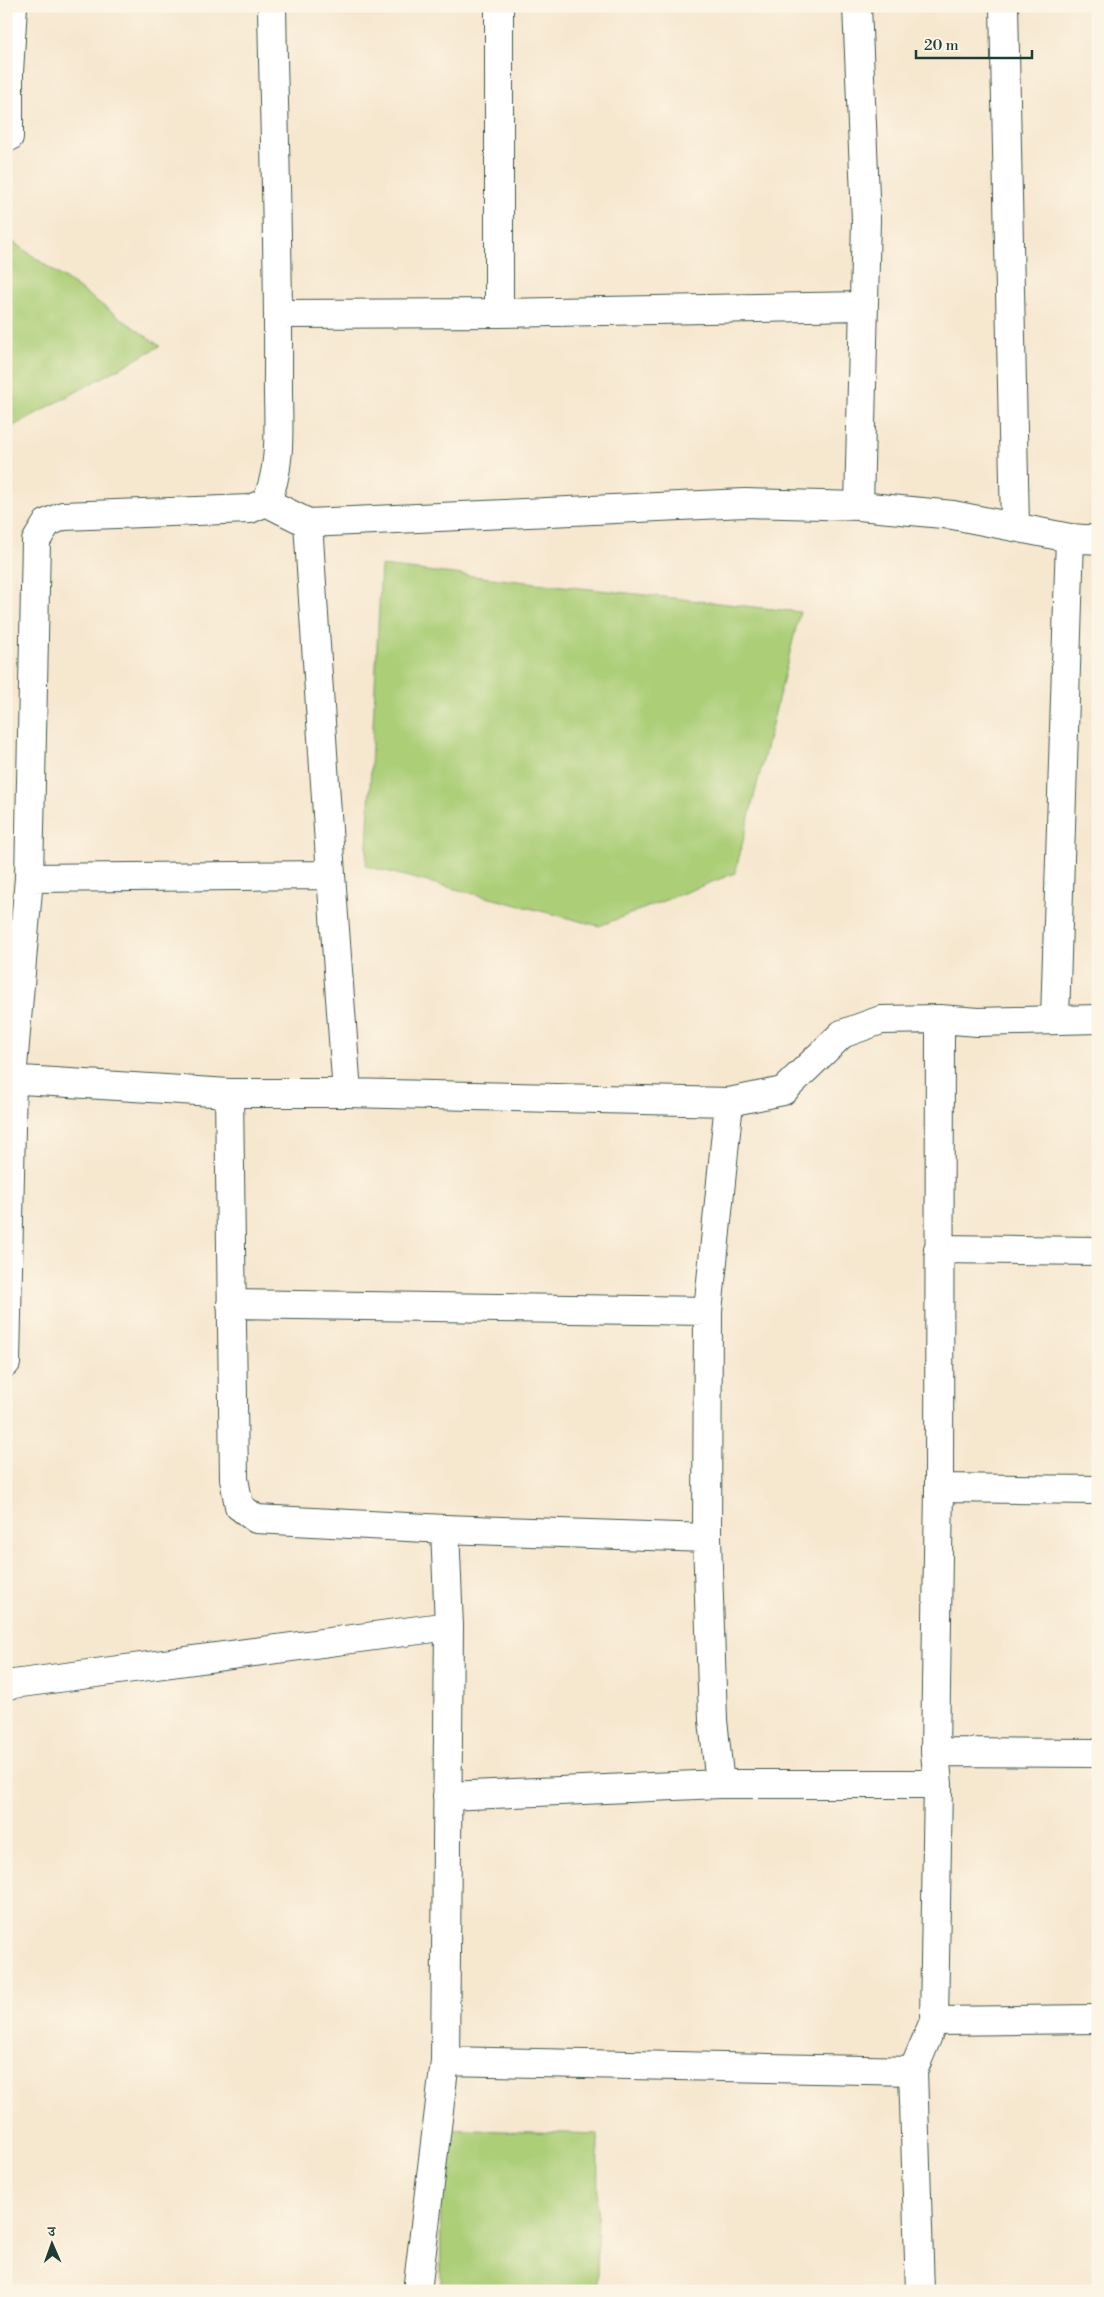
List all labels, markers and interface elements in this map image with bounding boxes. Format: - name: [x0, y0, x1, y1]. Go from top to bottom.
- scale bar: [916, 28, 1033, 60]
- text: 20 m: [924, 36, 959, 55]
- north arrow: [28, 2220, 78, 2270]
- text: उ: [47, 2223, 56, 2241]

